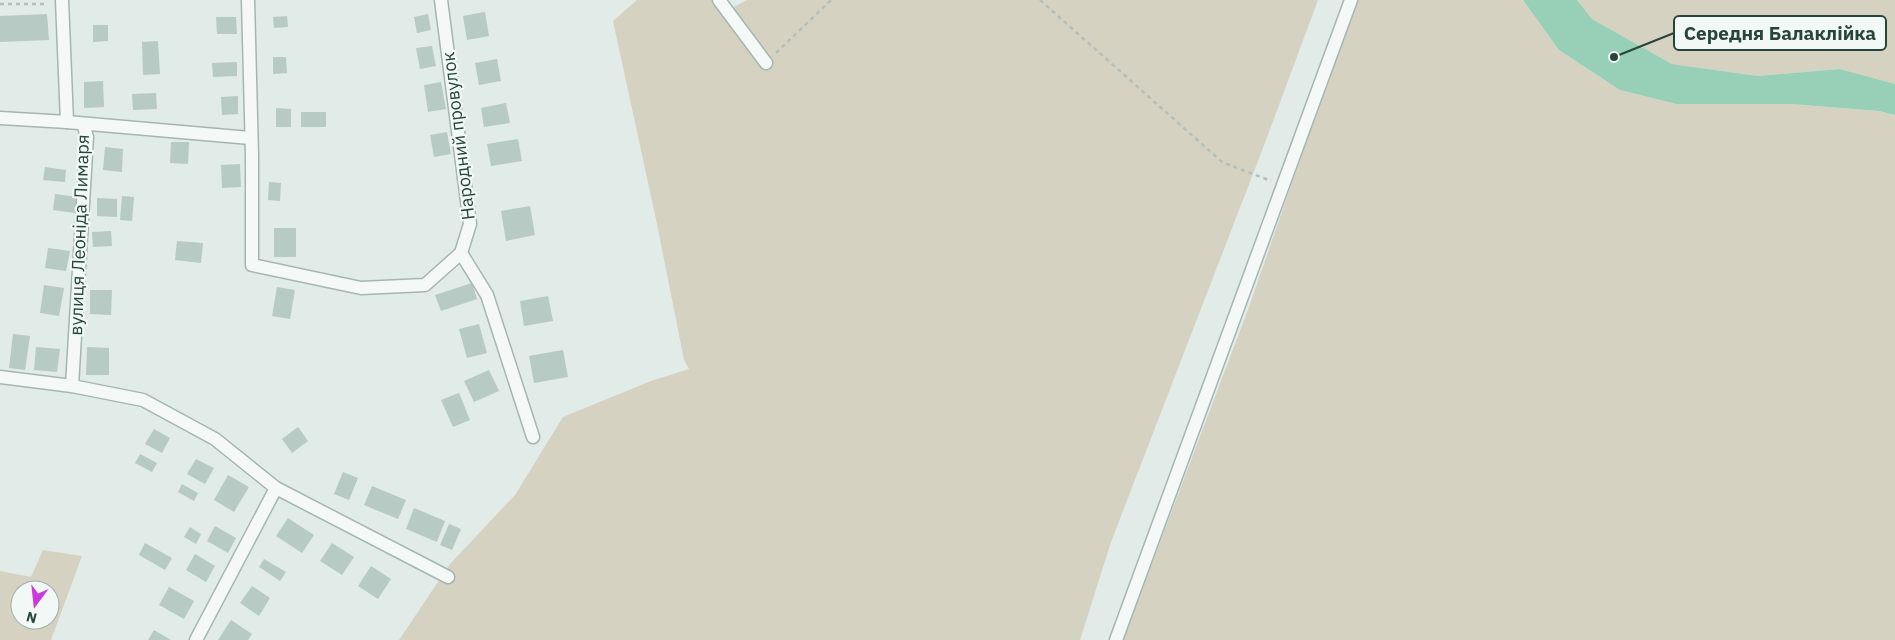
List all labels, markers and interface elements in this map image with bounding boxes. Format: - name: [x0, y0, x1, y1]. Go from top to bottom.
- callout: Середня Балаклійка: [1674, 16, 1886, 50]
- text: Середня Балаклійка: [1684, 21, 1876, 45]
- street label: Народний провулок: [436, 51, 480, 221]
- street label: вулиця Леоніда Лимаря: [64, 134, 94, 336]
- north arrow: [10, 580, 60, 630]
- text: N: [24, 608, 39, 628]

